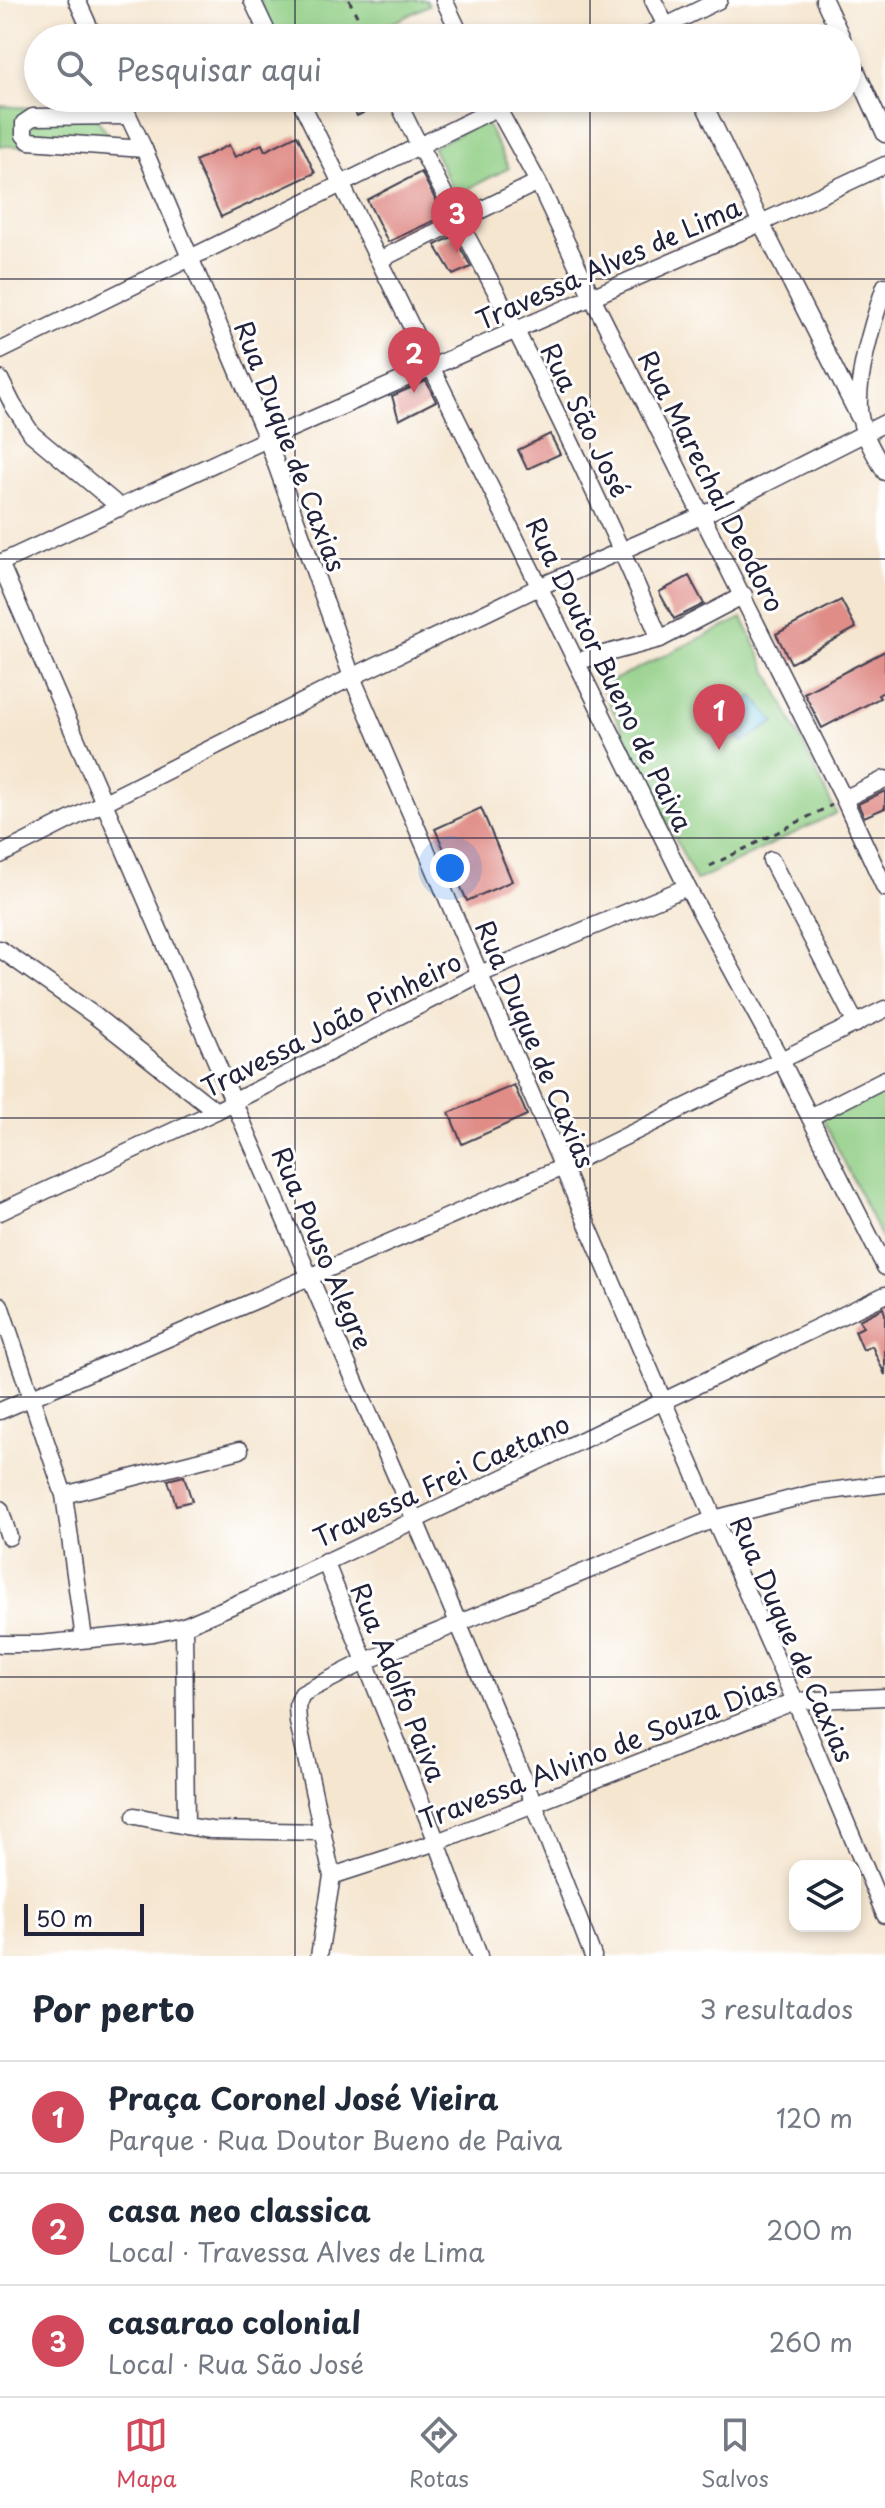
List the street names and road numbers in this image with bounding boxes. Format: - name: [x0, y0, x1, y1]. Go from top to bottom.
- street label: Travessa Alves de Lima: [469, 187, 747, 339]
- street label: Rua Duque de Caxias: [225, 315, 357, 577]
- street label: Rua São José: [532, 336, 640, 504]
- street label: Rua Marechal Deodoro: [629, 343, 795, 619]
- street label: Rua Doutor Bueno de Paiva: [517, 510, 703, 838]
- street label: Rua Duque de Caxias: [466, 914, 606, 1174]
- street label: Travessa João Pinheiro: [194, 941, 468, 1107]
- street label: Rua Pouso Alegre: [263, 1141, 383, 1355]
- street label: Travessa Frei Caetano: [306, 1403, 576, 1557]
- street label: Rua Duque de Caxias: [721, 1510, 865, 1768]
- street label: Rua Adolfo Paiva: [341, 1577, 457, 1788]
- street label: Travessa Alvino de Souza Dias: [413, 1666, 783, 1838]

